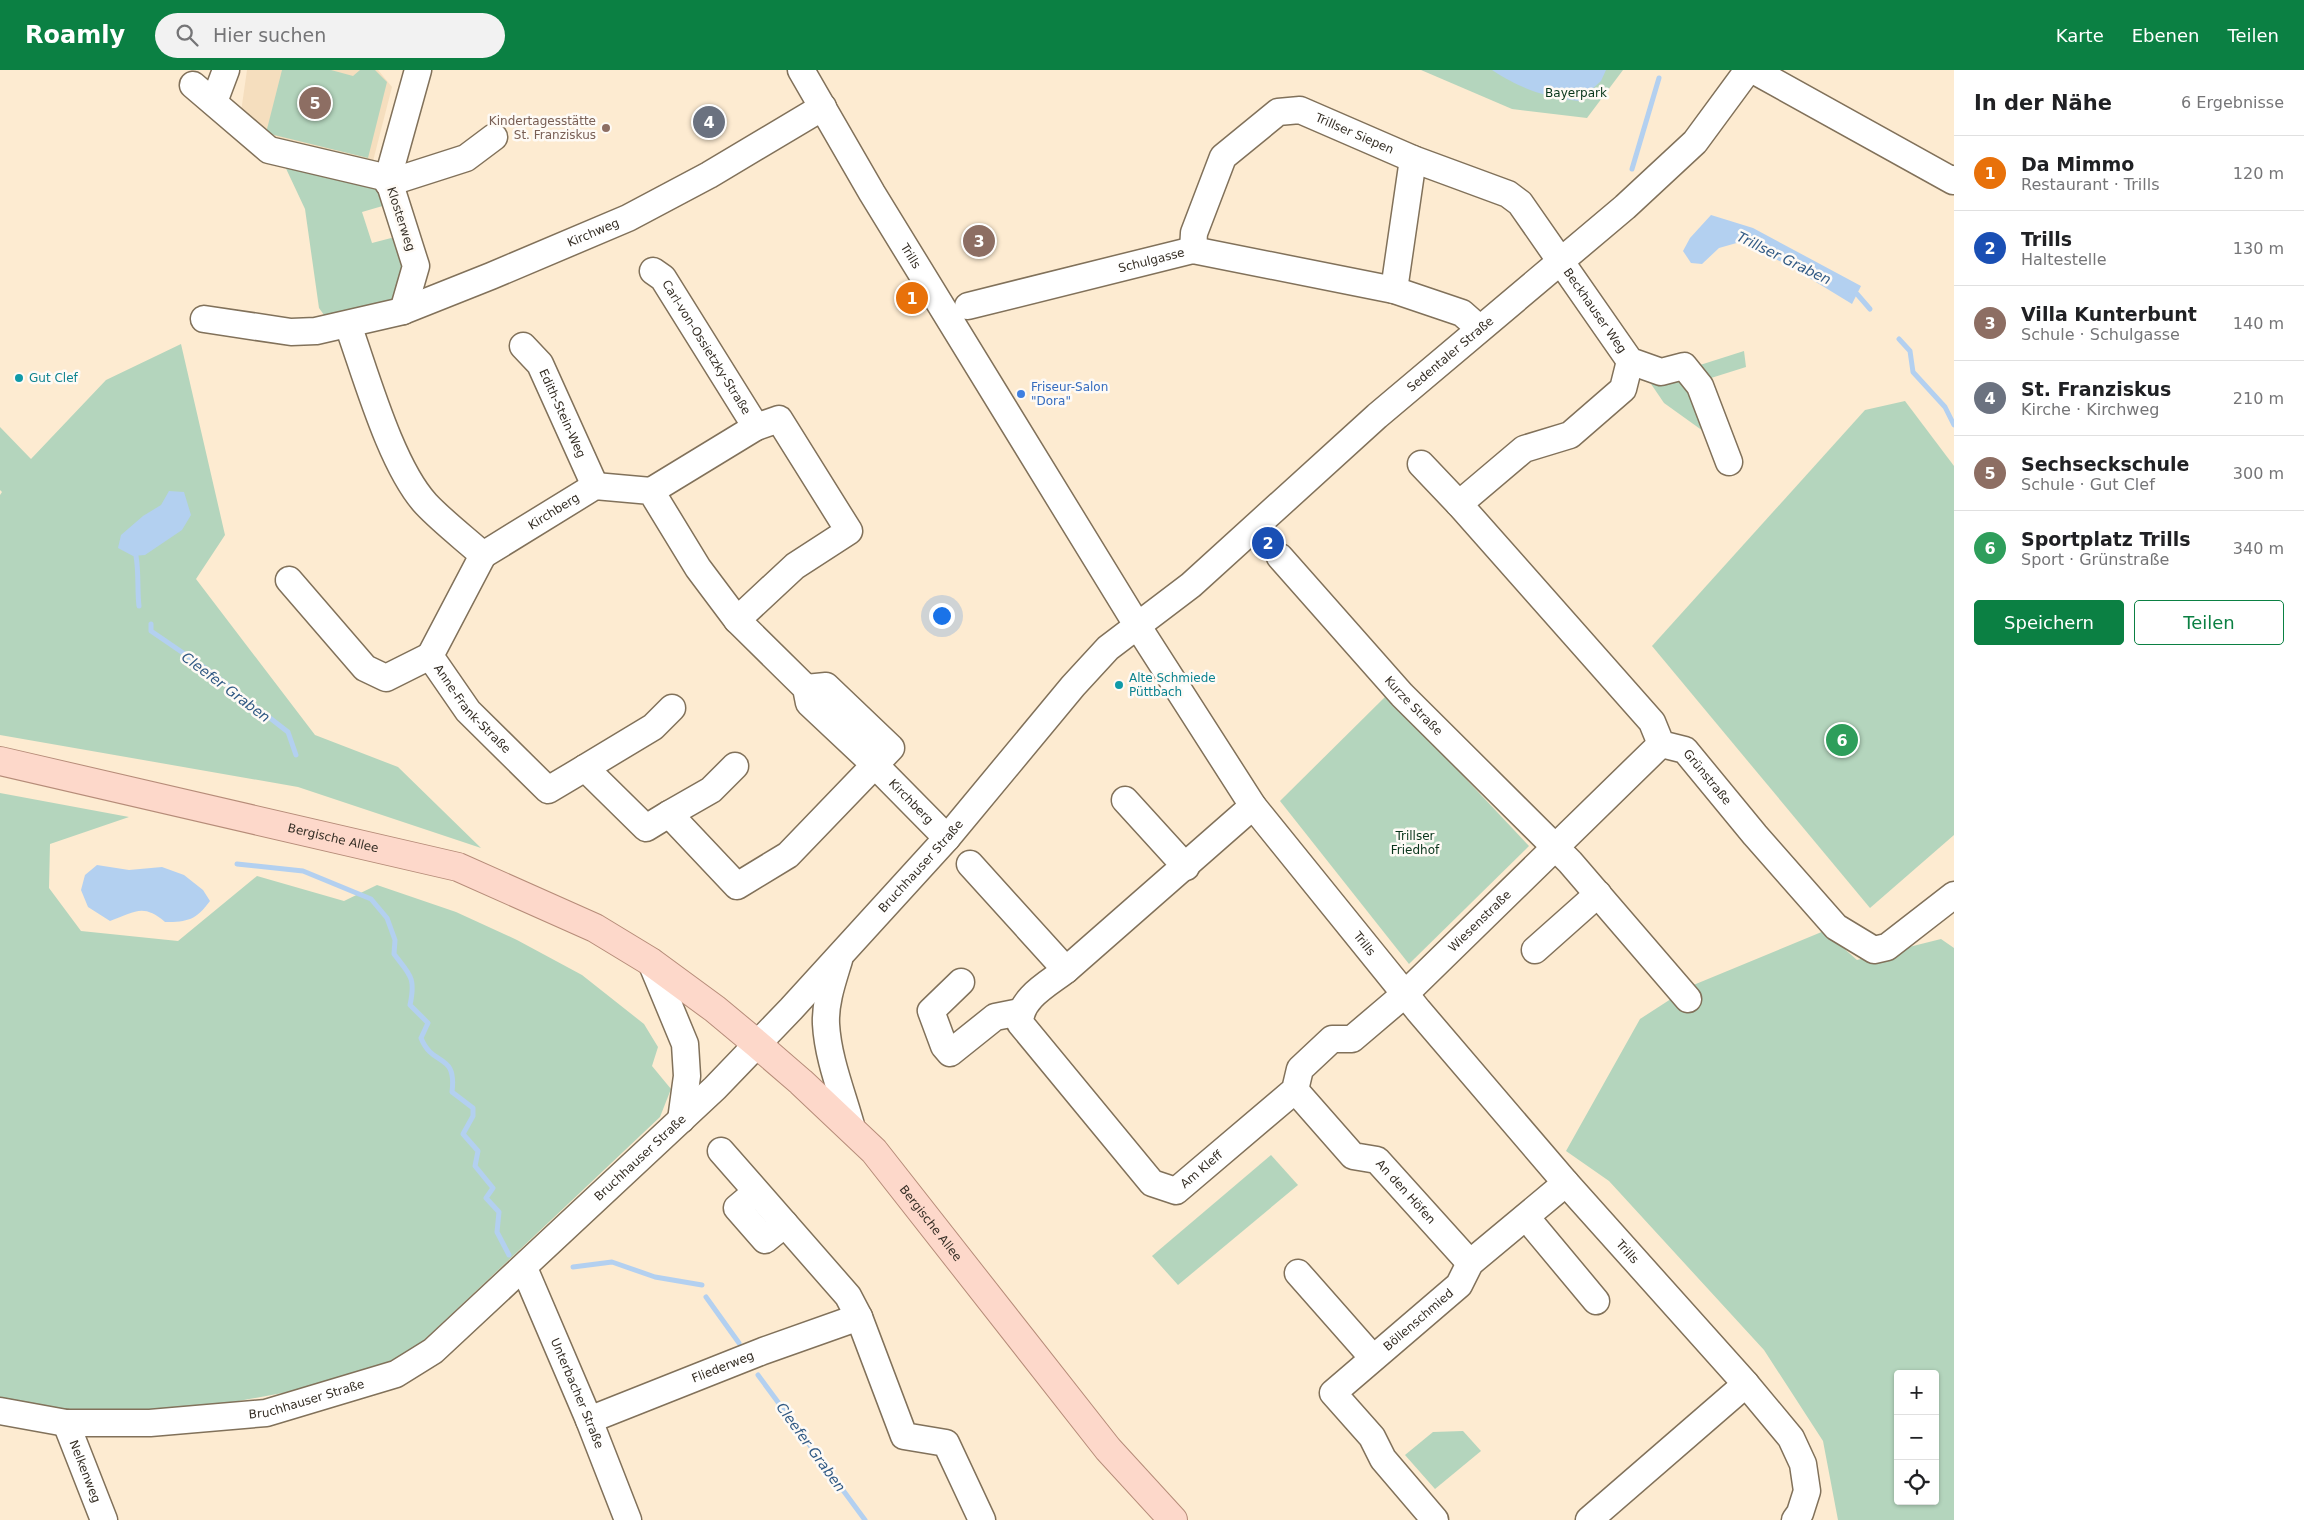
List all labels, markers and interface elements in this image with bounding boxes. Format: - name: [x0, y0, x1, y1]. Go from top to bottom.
- search box: [155, 13, 505, 58]
- text: Roamly: [25, 21, 125, 49]
- icon: search: [173, 21, 201, 49]
- text: Hier suchen: [213, 24, 326, 46]
- text: Karte: [2056, 25, 2104, 46]
- text: Ebenen: [2132, 25, 2200, 46]
- text: Teilen: [2228, 25, 2279, 46]
- pin: 5: [299, 84, 331, 122]
- park label: Bayerpark: [1545, 86, 1607, 100]
- text: In der Nähe: [1974, 91, 2112, 115]
- text: 6 Ergebnisse: [2181, 93, 2284, 112]
- pin: 4: [693, 103, 725, 141]
- street label: Trillser Siepen: [1312, 110, 1396, 157]
- place label: Kindertagesstätte St. Franziskus: [489, 114, 596, 142]
- marker: Kindertagesstätte St. Franziskus: [600, 122, 612, 134]
- text: Da Mimmo: [2021, 153, 2134, 175]
- text: 1: [1984, 164, 1996, 183]
- text: 120 m: [2233, 164, 2284, 183]
- text: Restaurant · Trills: [2021, 175, 2160, 194]
- street label: Klosterweg: [384, 185, 418, 253]
- street label: Kirchweg: [565, 216, 621, 250]
- pin: 3: [963, 222, 995, 260]
- water label: Trillser Graben: [1734, 228, 1834, 288]
- text: Trills: [2021, 228, 2072, 250]
- text: 2: [1984, 239, 1996, 258]
- text: 130 m: [2233, 239, 2284, 258]
- street label: Trills: [897, 240, 924, 271]
- street label: Schulgasse: [1117, 245, 1186, 275]
- text: Haltestelle: [2021, 250, 2107, 269]
- street label: Beckhauser Weg: [1560, 265, 1629, 356]
- street label: Carl-von-Ossietzky-Straße: [659, 278, 754, 417]
- pin: 1: [896, 279, 928, 317]
- text: Villa Kunterbunt: [2021, 303, 2197, 325]
- street label: Sedentaler Straße: [1404, 314, 1496, 395]
- text: 3: [1984, 314, 1996, 333]
- text: 140 m: [2233, 314, 2284, 333]
- text: Schule · Schulgasse: [2021, 325, 2180, 344]
- street label: Edith-Stein-Weg: [536, 367, 588, 460]
- place label: Gut Clef: [29, 371, 79, 385]
- marker: Gut Clef: [13, 372, 25, 384]
- text: St. Franziskus: [2021, 378, 2171, 400]
- place label: Friseur-Salon "Dora": [1031, 380, 1108, 408]
- marker: Friseur-Salon "Dora": [1015, 388, 1027, 400]
- text: 4: [1984, 389, 1996, 408]
- text: 210 m: [2233, 389, 2284, 408]
- text: Kirche · Kirchweg: [2021, 400, 2159, 419]
- text: Sechseckschule: [2021, 453, 2189, 475]
- text: 5: [1984, 464, 1996, 483]
- text: 300 m: [2233, 464, 2284, 483]
- text: Schule · Gut Clef: [2021, 475, 2155, 494]
- street label: Kirchberg: [526, 490, 582, 532]
- pin: 2: [1252, 524, 1284, 562]
- text: Sportplatz Trills: [2021, 528, 2191, 550]
- text: 6: [1984, 539, 1996, 558]
- text: 340 m: [2233, 539, 2284, 558]
- text: Sport · Grünstraße: [2021, 550, 2169, 569]
- button: Speichern: [1974, 600, 2124, 645]
- button: Teilen: [2134, 600, 2284, 645]
- your location: [929, 603, 955, 629]
- water label: Cleefer Graben: [179, 649, 273, 725]
- street label: Anne-Frank-Straße: [431, 662, 514, 756]
- place label: Alte Schmiede Püttbach: [1129, 671, 1216, 699]
- street label: Kurze Straße: [1382, 673, 1445, 738]
- marker: Alte Schmiede Püttbach: [1113, 679, 1125, 691]
- pin: 6: [1826, 721, 1858, 759]
- street label: Grünstraße: [1680, 747, 1734, 808]
- street label: Kirchberg: [886, 776, 936, 827]
- street label: Bruchhauser Straße: [876, 817, 966, 915]
- street label: Bergische Allee: [286, 821, 380, 855]
- park label: Trillser Friedhof: [1391, 829, 1440, 857]
- street label: Wiesenstraße: [1445, 888, 1514, 955]
- street label: Trills: [1350, 928, 1378, 959]
- street label: Bruchhauser Straße: [592, 1112, 689, 1204]
- street label: Am Kleff: [1178, 1147, 1226, 1191]
- street label: An den Höfen: [1373, 1157, 1438, 1227]
- street label: Bergische Allee: [897, 1182, 965, 1264]
- street label: Trills: [1613, 1236, 1642, 1266]
- street label: Böllenschmied: [1380, 1286, 1456, 1354]
- street label: Unterbacher Straße: [548, 1336, 606, 1450]
- street label: Fliederweg: [690, 1348, 756, 1386]
- map controls: [1894, 1370, 1939, 1505]
- button: +: [1894, 1370, 1939, 1415]
- street label: Bruchhauser Straße: [248, 1377, 366, 1421]
- water label: Cleefer Graben: [773, 1399, 849, 1495]
- button: −: [1894, 1415, 1939, 1460]
- street label: Nelkenweg: [66, 1438, 104, 1505]
- button: locate: [1894, 1460, 1939, 1505]

